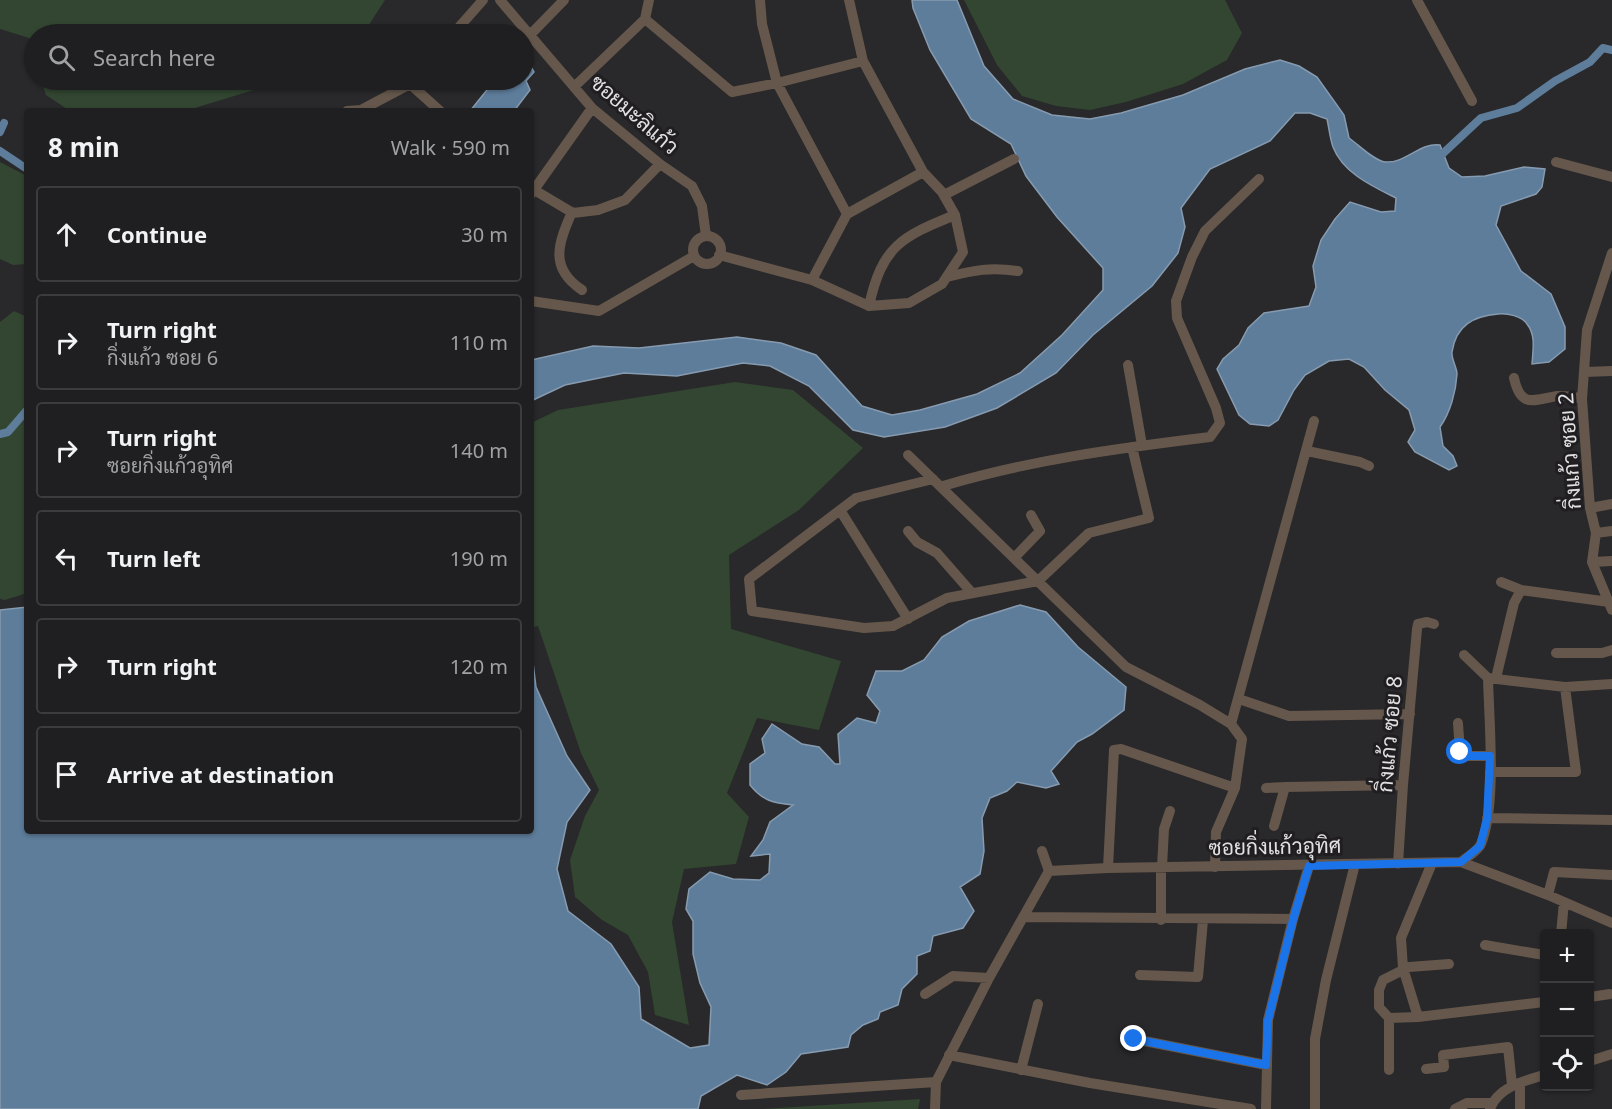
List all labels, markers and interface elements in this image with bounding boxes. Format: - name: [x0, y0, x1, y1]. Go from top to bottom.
- search box: [24, 24, 534, 90]
- icon: search: [45, 41, 78, 74]
- text: Search here: [93, 42, 215, 72]
- street label: ซอยมะลิแก้ว: [585, 68, 685, 160]
- text: 8 min: [48, 129, 120, 165]
- text: Walk · 590 m: [391, 134, 510, 161]
- icon: ahead: [50, 218, 83, 251]
- text: Continue: [107, 219, 207, 249]
- text: 30 m: [461, 221, 508, 248]
- text: Turn right: [107, 314, 217, 344]
- icon: right: [50, 326, 83, 359]
- text: 110 m: [450, 329, 508, 356]
- text: กิ่งแก้ว ซอย 6: [107, 344, 218, 371]
- street label: กิ่งแก้ว ซอย 2: [1547, 392, 1587, 511]
- text: Turn right: [107, 422, 217, 452]
- icon: right: [50, 434, 83, 467]
- text: 140 m: [450, 437, 508, 464]
- text: ซอยกิ่งแก้วอุทิศ: [107, 452, 233, 479]
- icon: left: [50, 542, 83, 575]
- text: Turn left: [107, 543, 201, 573]
- text: 190 m: [450, 545, 508, 572]
- icon: right: [50, 650, 83, 683]
- text: Turn right: [107, 651, 217, 681]
- text: 120 m: [450, 653, 508, 680]
- street label: กิ่งแก้ว ซอย 8: [1366, 674, 1408, 793]
- route start: [1446, 738, 1472, 764]
- icon: arrive: [50, 758, 83, 791]
- text: Arrive at destination: [107, 759, 334, 789]
- street label: ซอยกิ่งแก้วอุทิศ: [1208, 827, 1342, 862]
- map controls: [1540, 929, 1594, 1091]
- button: +: [1540, 929, 1594, 983]
- button: −: [1540, 983, 1594, 1037]
- route end: [1120, 1025, 1146, 1051]
- button: locate: [1540, 1037, 1594, 1091]

